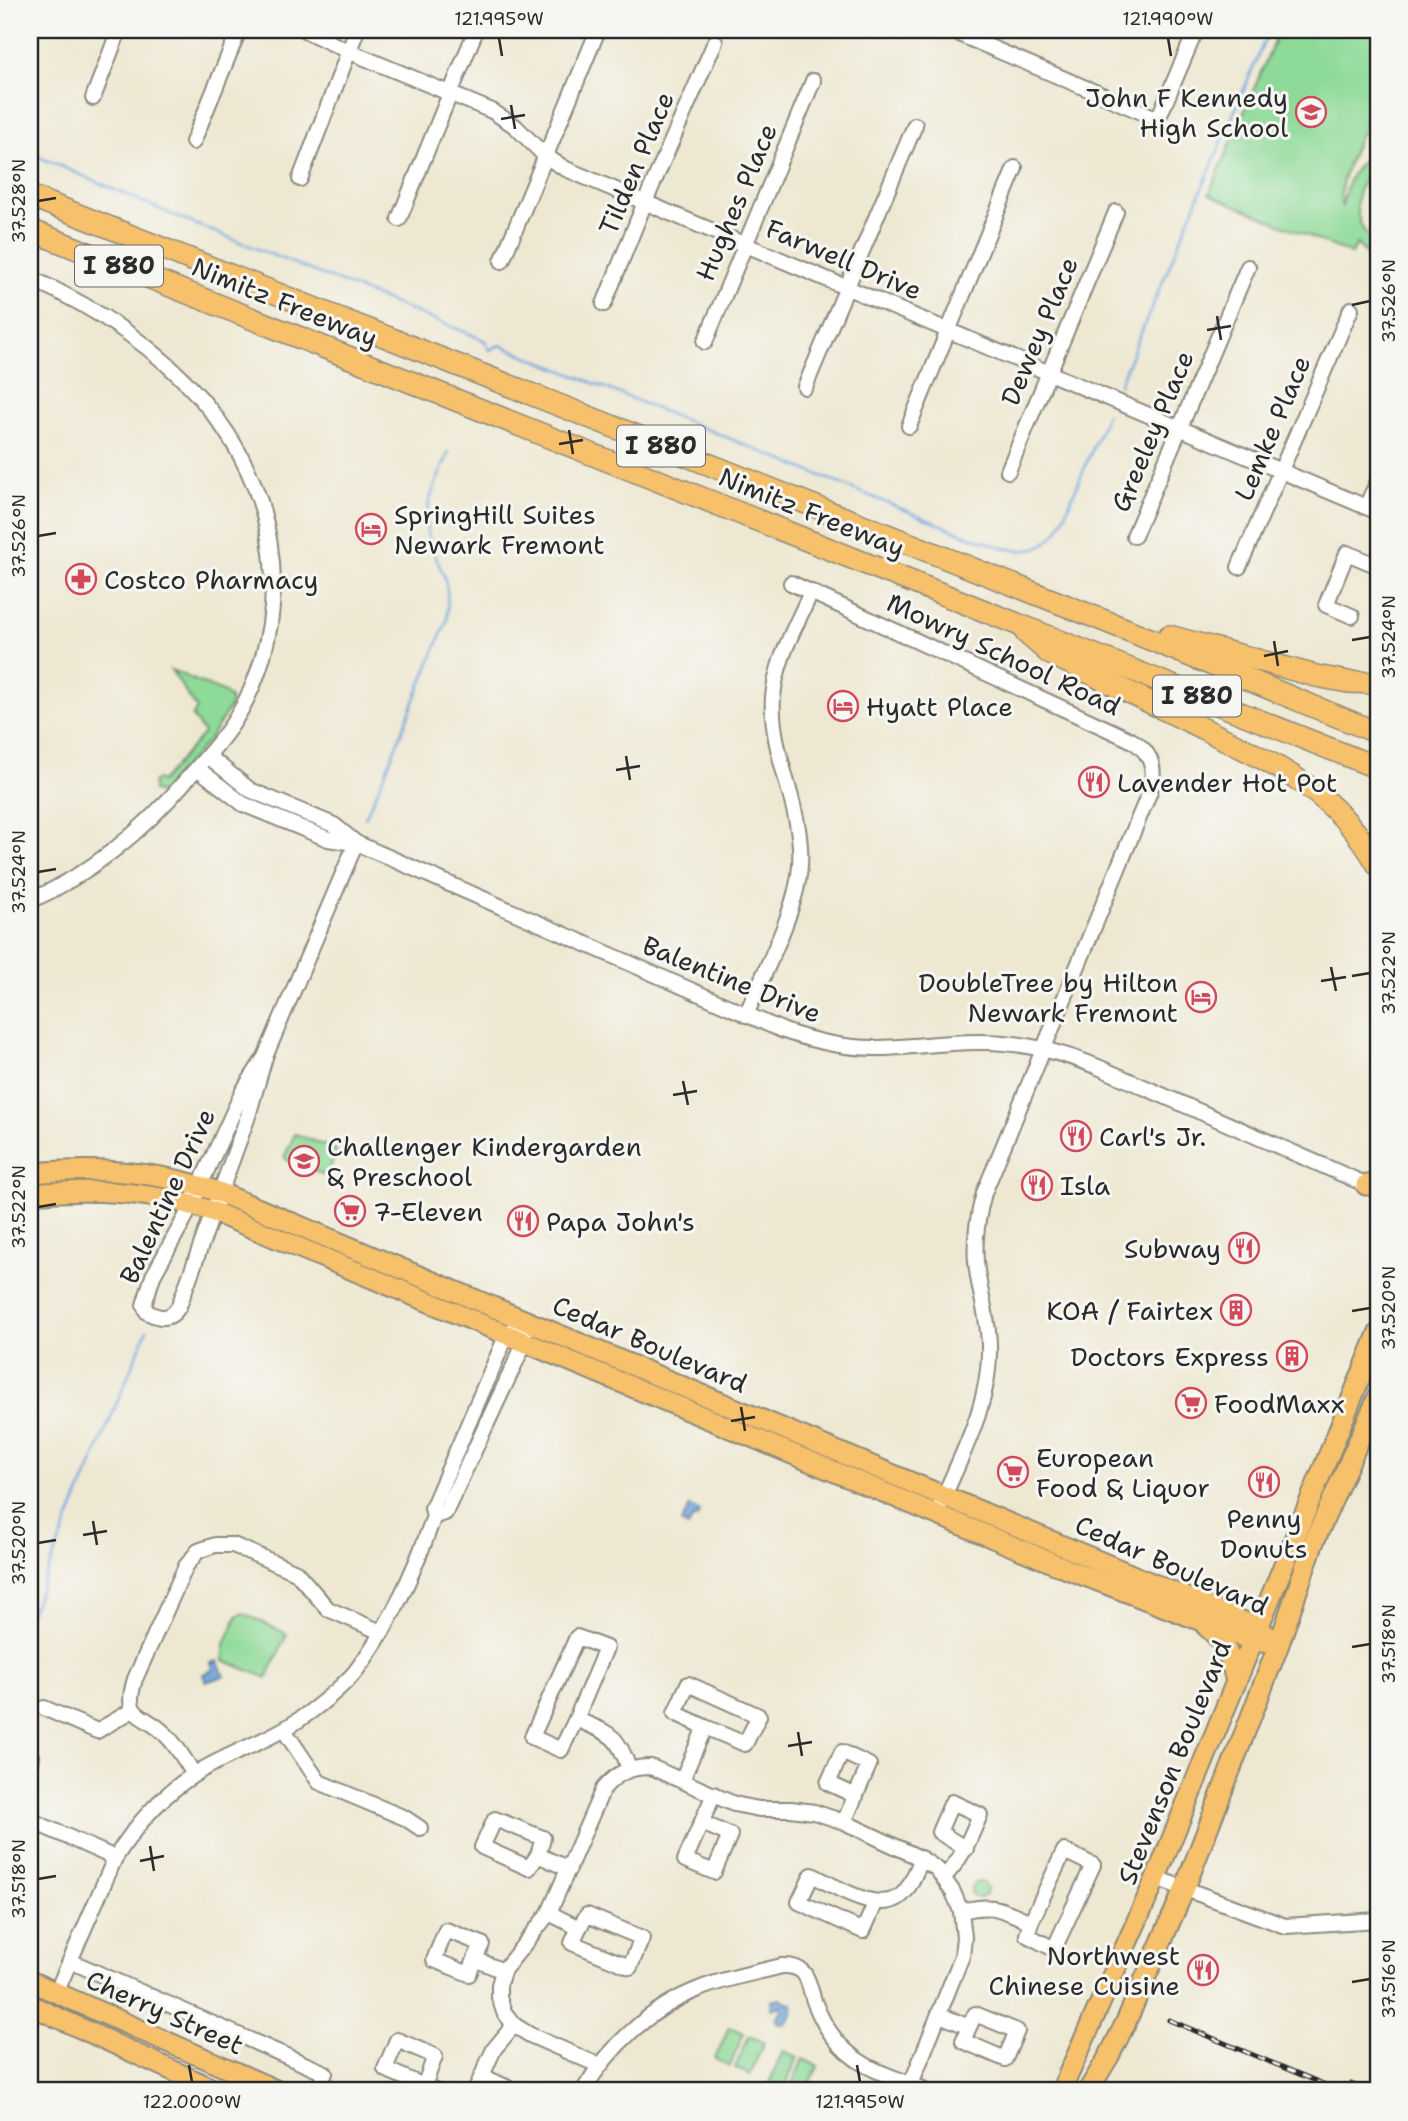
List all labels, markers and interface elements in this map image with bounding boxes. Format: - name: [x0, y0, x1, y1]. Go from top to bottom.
- text: 121.995°W: [454, 7, 544, 31]
- text: 121.990°W: [1122, 7, 1214, 31]
- place label: John F Kennedy High School: [1085, 80, 1288, 145]
- street label: Tilden Place: [590, 86, 682, 240]
- school or university icon: John F Kennedy High School: [1294, 95, 1328, 129]
- street label: Hughes Place: [687, 118, 785, 286]
- text: 37.528°N: [7, 159, 31, 243]
- street label: Farwell Drive: [761, 210, 927, 308]
- road number: I 880: [75, 246, 163, 286]
- street label: Nimitz Freeway: [187, 249, 383, 355]
- street label: Dewey Place: [992, 251, 1086, 411]
- text: 37.526°N: [1377, 259, 1401, 343]
- street label: Greeley Place: [1102, 345, 1202, 517]
- street label: Lemke Place: [1226, 350, 1318, 506]
- road number: I 880: [617, 426, 705, 466]
- street label: Nimitz Freeway: [714, 459, 910, 565]
- text: 37.526°N: [7, 494, 31, 578]
- place label: SpringHill Suites Newark Fremont: [394, 497, 605, 562]
- hotel icon: SpringHill Suites Newark Fremont: [354, 512, 388, 546]
- pharmacy icon: Costco Pharmacy: [64, 562, 98, 596]
- place label: Costco Pharmacy: [104, 562, 318, 597]
- street label: Mowry School Road: [881, 584, 1127, 724]
- text: 37.524°N: [1377, 595, 1401, 679]
- road number: I 880: [1153, 676, 1241, 716]
- hotel icon: Hyatt Place: [826, 689, 860, 723]
- place label: Hyatt Place: [866, 689, 1013, 724]
- restaurant icon: Lavender Hot Pot: [1077, 765, 1111, 799]
- place label: Lavender Hot Pot: [1117, 765, 1337, 800]
- text: 37.524°N: [7, 830, 31, 914]
- street label: Balentine Drive: [637, 927, 827, 1031]
- text: 37.522°N: [1377, 931, 1401, 1015]
- place label: DoubleTree by Hilton Newark Fremont: [918, 965, 1178, 1030]
- hotel icon: DoubleTree by Hilton Newark Fremont: [1184, 980, 1218, 1014]
- street label: Balentine Drive: [111, 1103, 223, 1289]
- restaurant icon: Carl's Jr.: [1059, 1119, 1093, 1153]
- place label: Carl's Jr.: [1099, 1119, 1206, 1154]
- place label: Challenger Kindergarden & Preschool: [327, 1129, 642, 1194]
- school or university icon: Challenger Kindergarden & Preschool: [287, 1144, 321, 1178]
- text: 37.522°N: [7, 1165, 31, 1249]
- restaurant icon: Isla: [1020, 1168, 1054, 1202]
- place label: Isla: [1060, 1168, 1110, 1203]
- supermarket icon: 7-Eleven: [333, 1194, 367, 1228]
- place label: 7-Eleven: [373, 1194, 483, 1229]
- restaurant icon: Papa John's: [506, 1204, 540, 1238]
- place label: Papa John's: [546, 1204, 695, 1239]
- place label: Subway: [1124, 1231, 1221, 1266]
- restaurant icon: Subway: [1227, 1231, 1261, 1265]
- text: 37.520°N: [1377, 1266, 1401, 1350]
- street label: Cedar Boulevard: [547, 1287, 753, 1401]
- place label: KOA / Fairtex: [1046, 1293, 1213, 1328]
- building icon: KOA / Fairtex: [1219, 1293, 1253, 1327]
- place label: Doctors Express: [1070, 1339, 1269, 1374]
- building icon: Doctors Express: [1275, 1339, 1309, 1373]
- supermarket icon: FoodMaxx: [1174, 1386, 1208, 1420]
- place label: FoodMaxx: [1214, 1386, 1345, 1421]
- place label: European Food & Liquor: [1036, 1440, 1210, 1505]
- supermarket icon: European Food & Liquor: [996, 1455, 1030, 1489]
- restaurant icon: Penny Donuts: [1247, 1465, 1281, 1499]
- text: 37.520°N: [7, 1501, 31, 1585]
- place label: Penny Donuts: [1220, 1501, 1308, 1566]
- street label: Cedar Boulevard: [1070, 1507, 1274, 1623]
- text: 37.518°N: [1377, 1604, 1401, 1684]
- street label: Stevenson Boulevard: [1109, 1635, 1239, 1889]
- text: 37.518°N: [7, 1839, 31, 1919]
- place label: Northwest Chinese Cuisine: [989, 1938, 1180, 2003]
- text: 37.516°N: [1377, 1939, 1401, 2019]
- restaurant icon: Northwest Chinese Cuisine: [1186, 1953, 1220, 1987]
- street label: Cherry Street: [81, 1962, 249, 2062]
- text: 122.000°W: [143, 2090, 241, 2114]
- text: 121.995°W: [815, 2090, 905, 2114]

